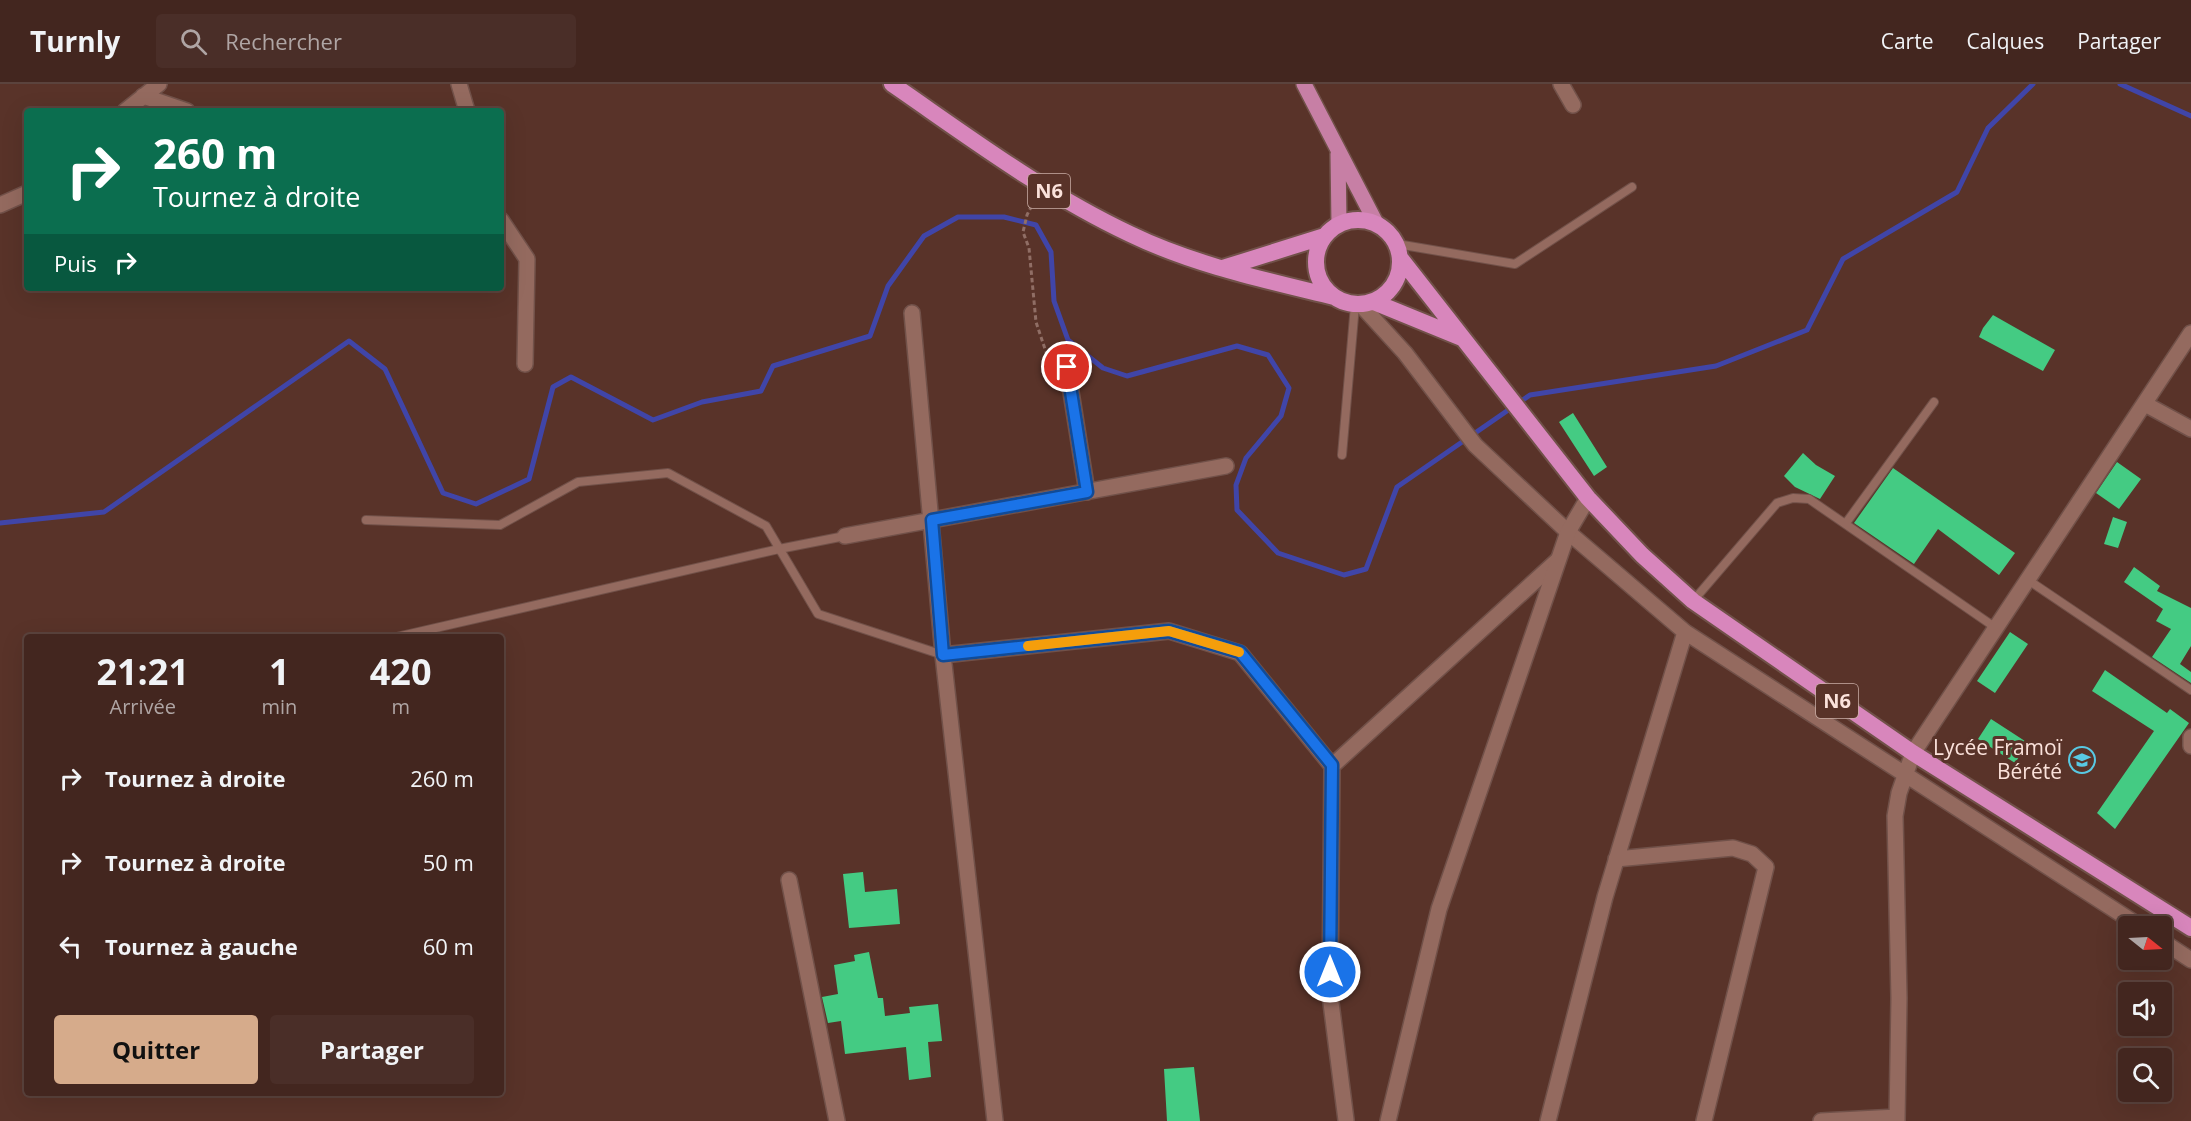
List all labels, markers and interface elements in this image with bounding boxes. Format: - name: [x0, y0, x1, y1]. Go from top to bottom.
- search box: [156, 14, 576, 68]
- text: Turnly: [30, 22, 120, 60]
- icon: search: [177, 25, 210, 58]
- text: Rechercher: [225, 26, 342, 56]
- text: Carte: [1881, 27, 1933, 55]
- text: Calques: [1966, 27, 2044, 55]
- text: Partager: [2077, 27, 2161, 55]
- text: 260 m: [153, 124, 277, 181]
- icon: right: [54, 132, 132, 210]
- road number: N6: [1028, 174, 1070, 208]
- text: Tournez à droite: [153, 178, 361, 215]
- icon: right: [109, 246, 142, 279]
- text: Puis: [54, 248, 97, 278]
- pin: [1041, 341, 1092, 392]
- icon: arrive: [1050, 350, 1083, 383]
- text: 21:21: [96, 647, 189, 696]
- text: 1: [269, 647, 290, 696]
- text: 420: [370, 647, 432, 696]
- road number: N6: [1816, 684, 1858, 718]
- text: Arrivée: [109, 693, 176, 720]
- text: min: [261, 693, 297, 720]
- text: m: [391, 693, 410, 720]
- place label: Lycée Framoï Bérété: [1933, 733, 2063, 785]
- school or university icon: Lycée Framoï Bérété: [2067, 745, 2097, 775]
- icon: right: [54, 762, 87, 795]
- text: Tournez à droite: [105, 763, 286, 793]
- text: 260 m: [410, 763, 474, 793]
- icon: right: [54, 846, 87, 879]
- text: Tournez à droite: [105, 847, 286, 877]
- text: 50 m: [423, 847, 474, 877]
- north arrow: [2118, 916, 2172, 970]
- map controls: [2118, 916, 2172, 1102]
- icon: left: [54, 930, 87, 963]
- text: Tournez à gauche: [105, 931, 298, 961]
- text: 60 m: [423, 931, 474, 961]
- position arrow: [1298, 940, 1362, 1004]
- button: sound: [2118, 982, 2172, 1036]
- button: Quitter: [54, 1015, 258, 1084]
- button: Partager: [270, 1015, 474, 1084]
- button: search: [2118, 1048, 2172, 1102]

